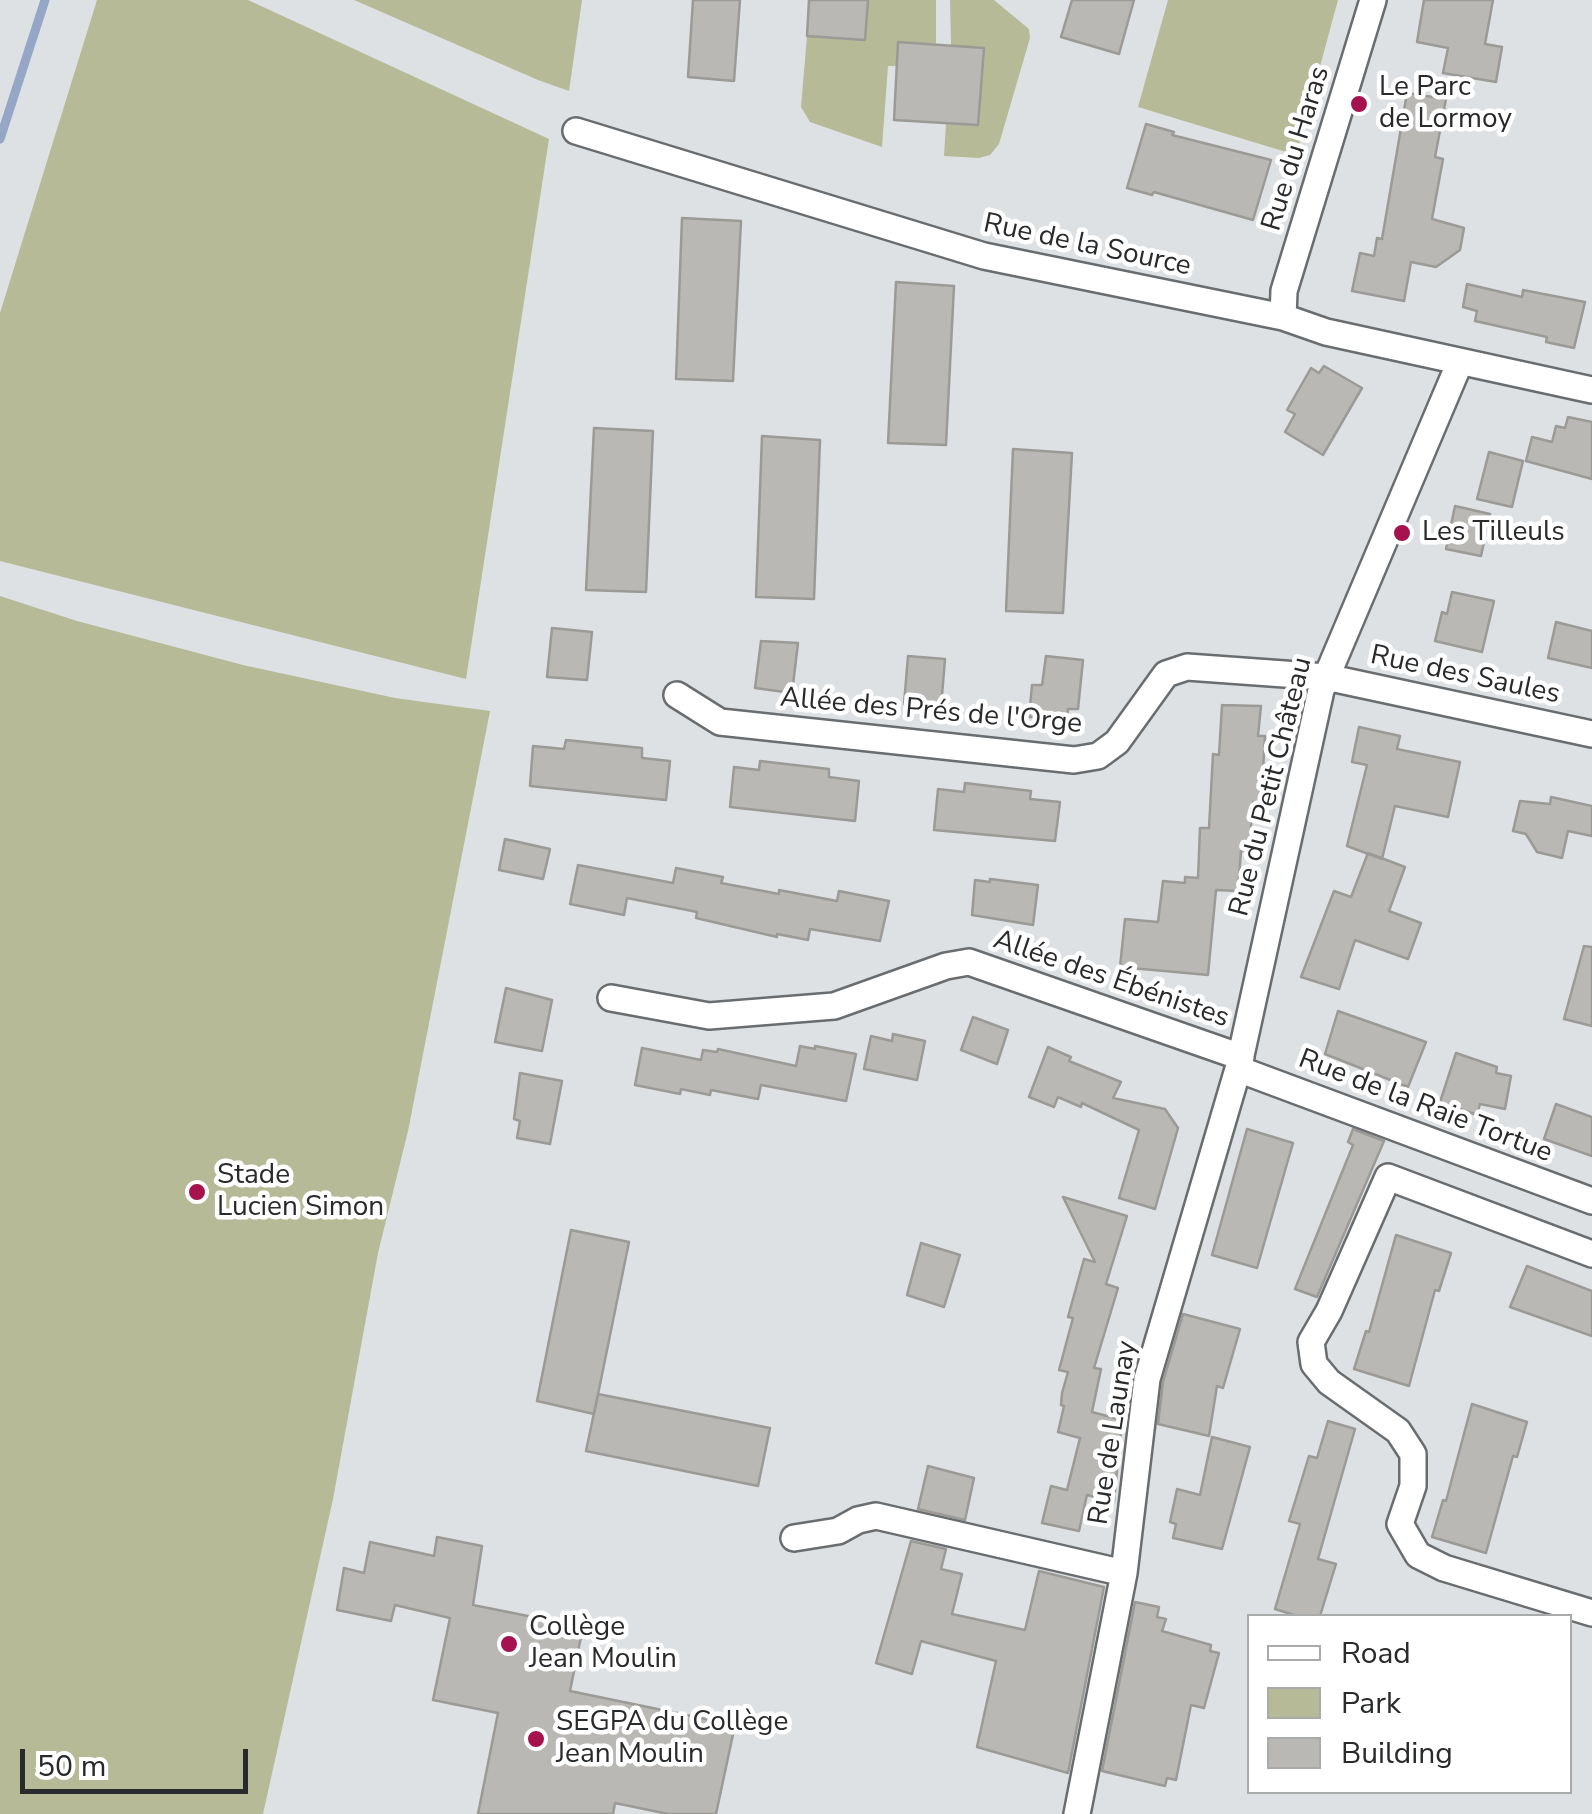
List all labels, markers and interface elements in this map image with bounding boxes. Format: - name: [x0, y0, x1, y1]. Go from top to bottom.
- street label: Rue du Haras: [1256, 63, 1338, 235]
- place label: Le Parc de Lormoy: [1379, 71, 1512, 137]
- marker: Le Parc de Lormoy: [1348, 93, 1370, 115]
- street label: Rue de la Source: [980, 208, 1194, 284]
- place label: Les Tilleuls: [1422, 516, 1565, 550]
- marker: Les Tilleuls: [1391, 522, 1413, 544]
- street label: Rue des Saules: [1367, 640, 1563, 712]
- street label: Rue du Petit Château: [1224, 654, 1320, 920]
- street label: Allée des Prés de l'Orge: [779, 682, 1083, 742]
- street label: Allée des Ébénistes: [989, 924, 1233, 1036]
- street label: Rue de la Raie Tortue: [1293, 1043, 1557, 1171]
- place label: Stade Lucien Simon: [217, 1159, 384, 1225]
- marker: Stade Lucien Simon: [186, 1181, 208, 1203]
- street label: Rue de Launay: [1083, 1339, 1145, 1527]
- place label: Collège Jean Moulin: [529, 1611, 677, 1677]
- legend: [1247, 1614, 1572, 1794]
- marker: Collège Jean Moulin: [498, 1633, 520, 1655]
- text: Road: [1341, 1633, 1411, 1674]
- text: Park: [1341, 1683, 1401, 1724]
- place label: SEGPA du Collège Jean Moulin: [556, 1706, 788, 1772]
- marker: SEGPA du Collège Jean Moulin: [525, 1728, 547, 1750]
- scale bar: [25, 1729, 252, 1791]
- text: Building: [1341, 1733, 1453, 1774]
- text: 50 m: [37, 1746, 106, 1787]

